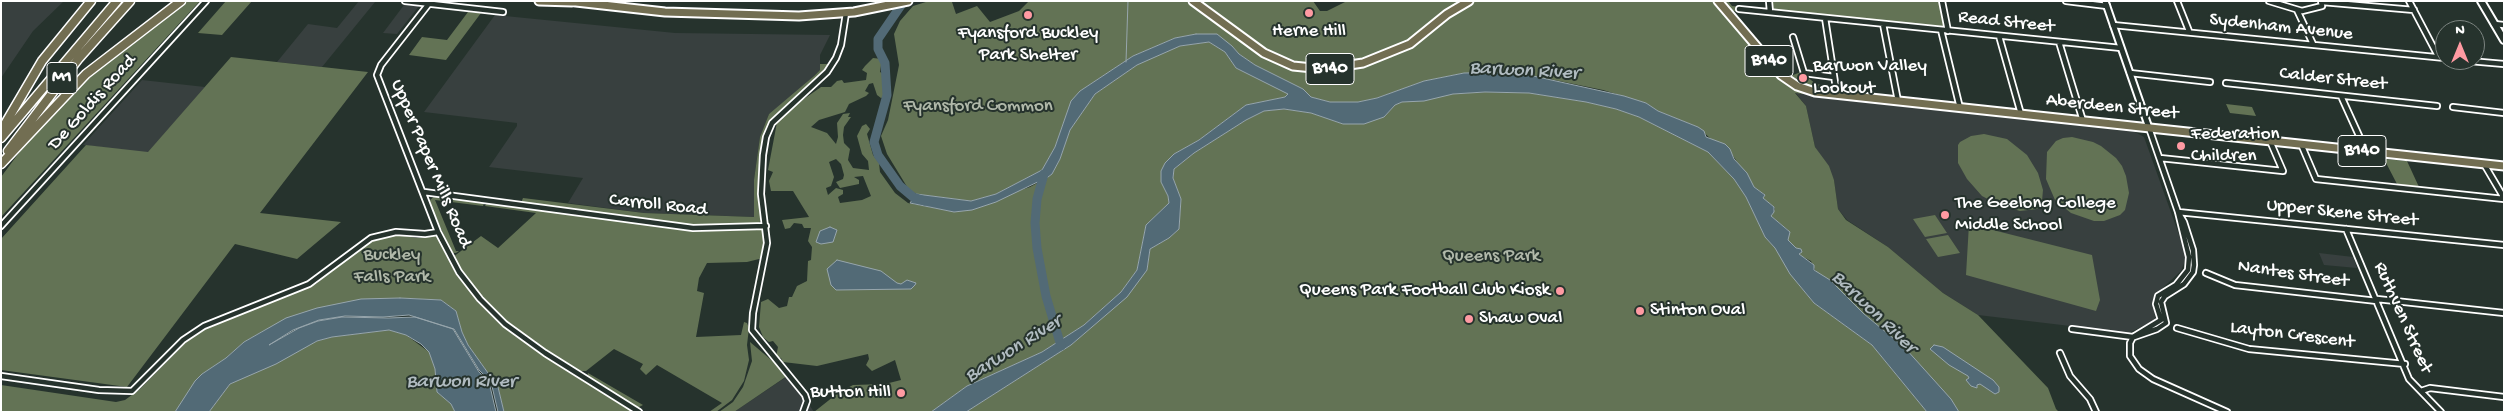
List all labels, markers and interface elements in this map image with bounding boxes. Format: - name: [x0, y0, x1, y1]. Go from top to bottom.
- marker: Herne Hill: [1303, 7, 1315, 19]
- street label: Read Street: [1957, 7, 2055, 39]
- marker: Fyansford Buckley Park Shelter: [1022, 9, 1034, 21]
- street label: Sydenham Avenue: [2208, 9, 2354, 47]
- north arrow: [2435, 20, 2485, 70]
- place label: Herne Hill: [1272, 21, 1346, 43]
- text: N: [2455, 22, 2465, 39]
- place label: Fyansford Buckley Park Shelter: [958, 23, 1098, 67]
- road number: B140: [1745, 46, 1793, 76]
- street label: De Goldis Road: [44, 50, 142, 156]
- road number: B140: [1306, 54, 1354, 85]
- place label: Barwon Valley Lookout: [1813, 56, 1927, 100]
- water label: Barwon River: [1469, 57, 1579, 87]
- road number: M1: [47, 62, 77, 94]
- street label: Calder Street: [2278, 63, 2388, 97]
- marker: Barwon Valley Lookout: [1797, 72, 1809, 84]
- street label: Upper Paper Mills Road: [384, 76, 476, 252]
- street label: Aberdeen Street: [2045, 90, 2179, 126]
- park label: Fyansford Common: [903, 96, 1053, 118]
- place label: Federation Children: [2191, 124, 2280, 168]
- road number: B140: [2338, 136, 2386, 166]
- marker: Federation Children: [2175, 140, 2187, 152]
- street label: Carroll Road: [608, 190, 708, 222]
- place label: The Geelong College Middle School: [1955, 193, 2116, 237]
- street label: Upper Skene Street: [2265, 195, 2419, 233]
- marker: The Geelong College Middle School: [1939, 209, 1951, 221]
- park label: Buckley Falls Park: [354, 245, 430, 289]
- park label: Queens Park: [1442, 246, 1540, 268]
- street label: Nantes Street: [2236, 256, 2350, 294]
- street label: Ruthven Street: [2367, 259, 2437, 377]
- water label: Barwon River: [1825, 266, 1921, 360]
- place label: Queens Park Football Club Kiosk: [1299, 280, 1550, 302]
- marker: Queens Park Football Club Kiosk: [1554, 285, 1566, 297]
- place label: Stinton Oval: [1650, 300, 1745, 322]
- marker: Stinton Oval: [1634, 305, 1646, 317]
- place label: Shaw Oval: [1479, 308, 1562, 330]
- water label: Barwon River: [961, 311, 1067, 389]
- marker: Shaw Oval: [1463, 313, 1475, 325]
- street label: Layton Crescent: [2229, 317, 2355, 355]
- water label: Barwon River: [406, 371, 516, 395]
- place label: Button Hill: [810, 382, 891, 404]
- marker: Button Hill: [895, 387, 907, 399]

